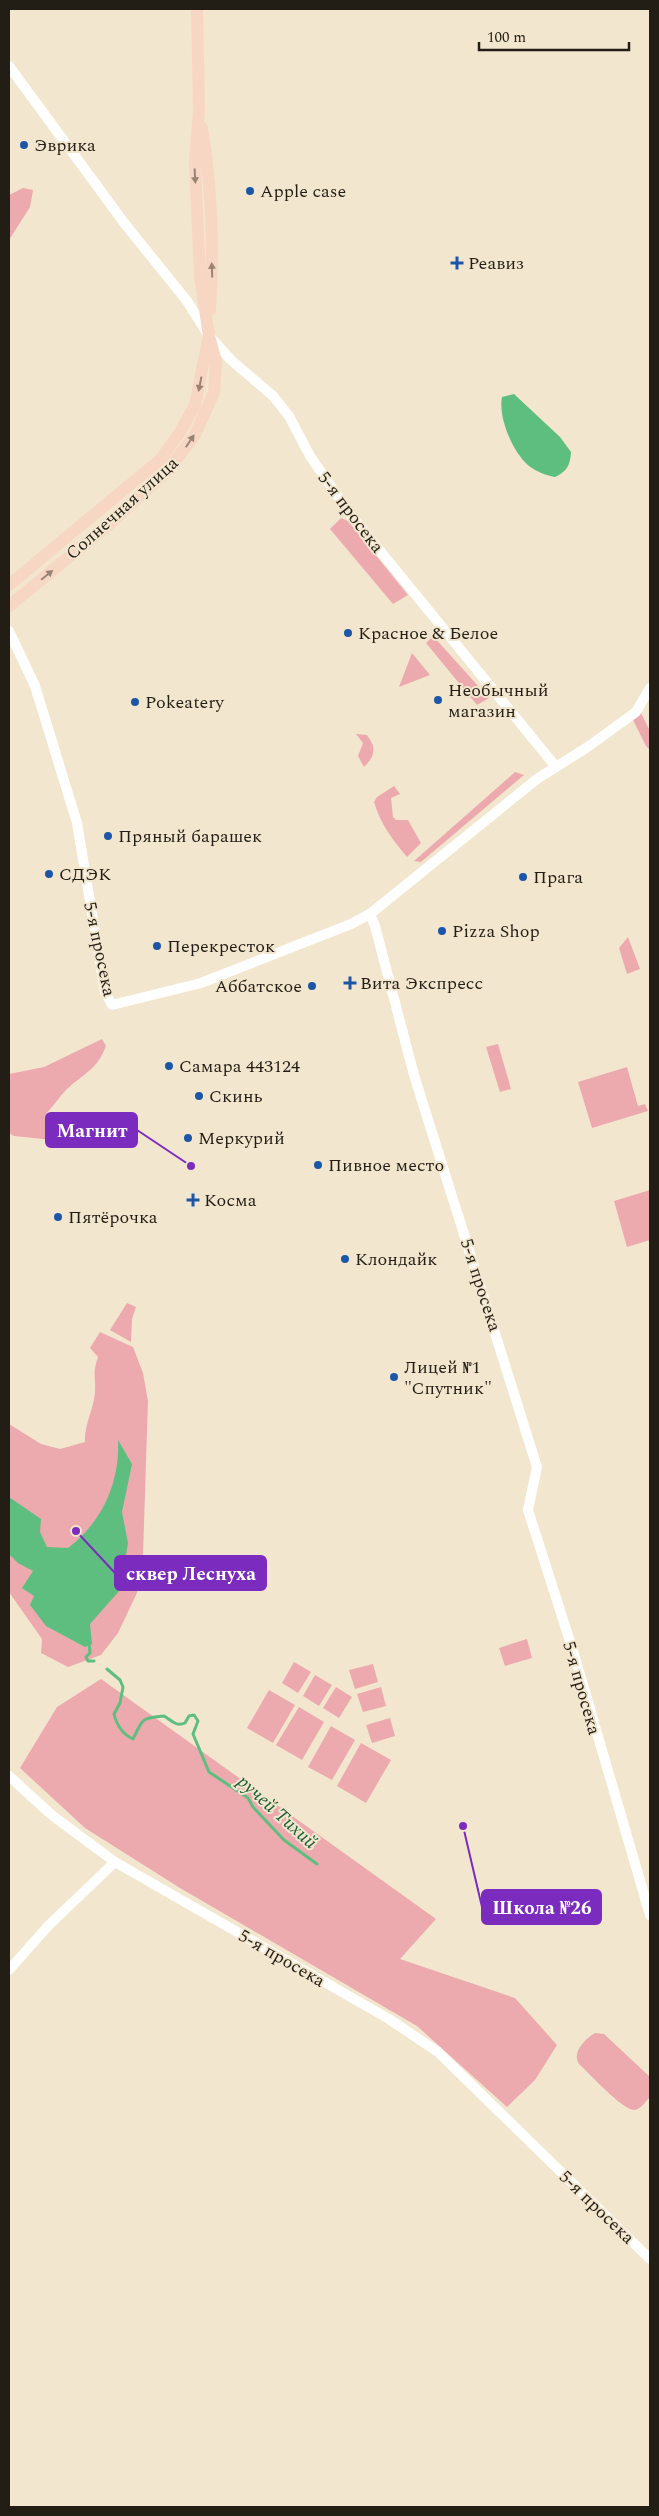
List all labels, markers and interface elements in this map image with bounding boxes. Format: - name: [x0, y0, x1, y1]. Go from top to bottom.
- scale bar: [479, 20, 629, 52]
- text: 100 m: [487, 26, 526, 49]
- place label: Эврика: [34, 132, 96, 159]
- marker: Эврика: [18, 139, 30, 151]
- one-way arrow: [192, 169, 200, 185]
- place label: Apple case: [260, 178, 346, 205]
- marker: Apple case: [244, 185, 256, 197]
- place label: Реавиз: [468, 250, 524, 277]
- marker: Реавиз: [450, 256, 464, 270]
- one-way arrow: [208, 261, 216, 277]
- one-way arrow: [195, 376, 203, 392]
- one-way arrow: [186, 434, 195, 448]
- street label: Солнечная улица: [60, 450, 185, 566]
- street label: 5-я просека: [311, 466, 390, 559]
- one-way arrow: [40, 570, 53, 581]
- place label: Красное & Белое: [358, 620, 498, 647]
- marker: Красное & Белое: [342, 627, 354, 639]
- place label: Необычный магазин: [448, 677, 549, 725]
- place label: Pokeatery: [145, 689, 225, 716]
- marker: Необычный магазин: [432, 694, 444, 706]
- marker: Pokeatery: [129, 696, 141, 708]
- place label: Пряный барашек: [118, 823, 262, 850]
- marker: Пряный барашек: [102, 830, 114, 842]
- place label: СДЭК: [59, 861, 111, 888]
- place label: Прага: [533, 864, 583, 891]
- marker: СДЭК: [43, 868, 55, 880]
- marker: Прага: [517, 871, 529, 883]
- street label: 5-я просека: [76, 899, 123, 999]
- place label: Pizza Shop: [452, 918, 540, 945]
- marker: Pizza Shop: [436, 925, 448, 937]
- place label: Перекресток: [167, 933, 275, 960]
- marker: Перекресток: [151, 940, 163, 952]
- place label: Вита Экспресс: [360, 970, 483, 997]
- place label: Аббатское: [215, 973, 302, 1000]
- marker: Вита Экспресс: [344, 977, 356, 989]
- marker: Аббатское: [306, 980, 318, 992]
- place label: Самара 443124: [179, 1053, 300, 1080]
- marker: Самара 443124: [163, 1060, 175, 1072]
- place label: Скинь: [209, 1083, 263, 1110]
- marker: Скинь: [193, 1090, 205, 1102]
- callout: Магнит: [46, 1113, 137, 1147]
- text: Магнит: [56, 1117, 128, 1146]
- place label: Меркурий: [198, 1125, 285, 1152]
- marker: Меркурий: [182, 1132, 194, 1144]
- place label: Пивное место: [328, 1152, 444, 1179]
- marker: Пивное место: [312, 1159, 324, 1171]
- place label: Косма: [204, 1187, 257, 1214]
- marker: Косма: [186, 1193, 200, 1207]
- place label: Пятёрочка: [68, 1204, 158, 1231]
- marker: Пятёрочка: [52, 1211, 64, 1223]
- street label: 5-я просека: [453, 1235, 508, 1335]
- place label: Клондайк: [355, 1246, 437, 1273]
- marker: Клондайк: [339, 1253, 351, 1265]
- place label: Лицей №1 "Спутник": [404, 1354, 492, 1402]
- marker: Лицей №1 "Спутник": [388, 1371, 400, 1383]
- callout: сквер Леснуха: [115, 1556, 266, 1590]
- text: сквер Леснуха: [126, 1560, 256, 1589]
- street label: 5-я просека: [555, 1638, 608, 1738]
- water label: ручей Тихий: [229, 1767, 324, 1856]
- callout: Школа №26: [482, 1890, 601, 1924]
- text: Школа №26: [492, 1894, 592, 1923]
- street label: 5-я просека: [233, 1923, 330, 1994]
- street label: 5-я просека: [553, 2164, 641, 2251]

